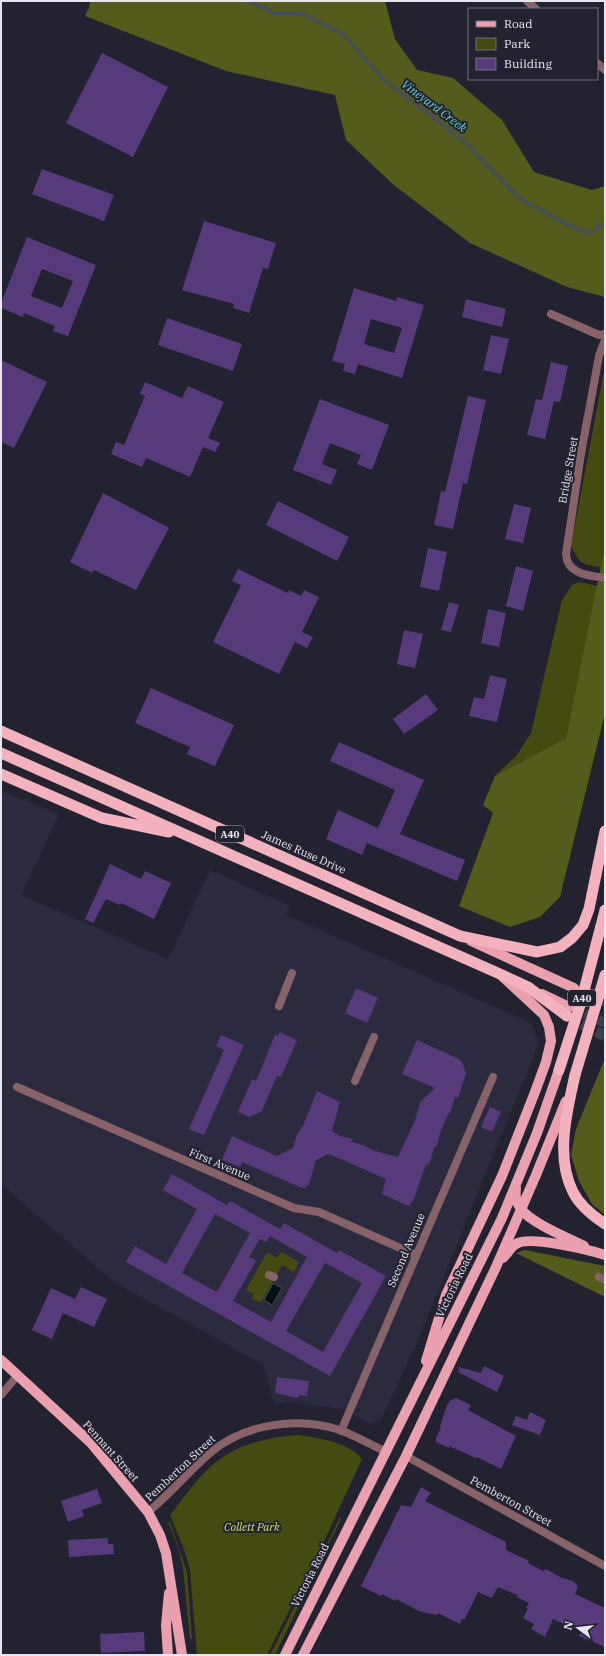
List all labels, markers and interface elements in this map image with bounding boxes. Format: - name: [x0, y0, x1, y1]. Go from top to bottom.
- legend: [468, 8, 598, 80]
- text: Road: [504, 16, 533, 31]
- text: Park: [504, 36, 530, 51]
- text: Building: [504, 56, 552, 71]
- water label: Vineyard Creek: [399, 76, 471, 135]
- street label: Bridge Street: [555, 435, 581, 505]
- road number: A40: [216, 826, 244, 842]
- street label: James Ruse Drive: [260, 827, 349, 877]
- road number: A40: [568, 990, 596, 1006]
- street label: First Avenue: [187, 1145, 253, 1183]
- street label: Second Avenue: [384, 1211, 428, 1289]
- street label: Victoria Road: [432, 1250, 476, 1319]
- street label: Pennant Street: [80, 1418, 142, 1484]
- street label: Pemberton Street: [142, 1432, 218, 1504]
- street label: Pemberton Street: [468, 1473, 554, 1529]
- park label: Collett Park: [224, 1520, 280, 1534]
- street label: Victoria Road: [288, 1541, 332, 1609]
- north arrow: [558, 1608, 598, 1648]
- text: N: [560, 1619, 576, 1631]

